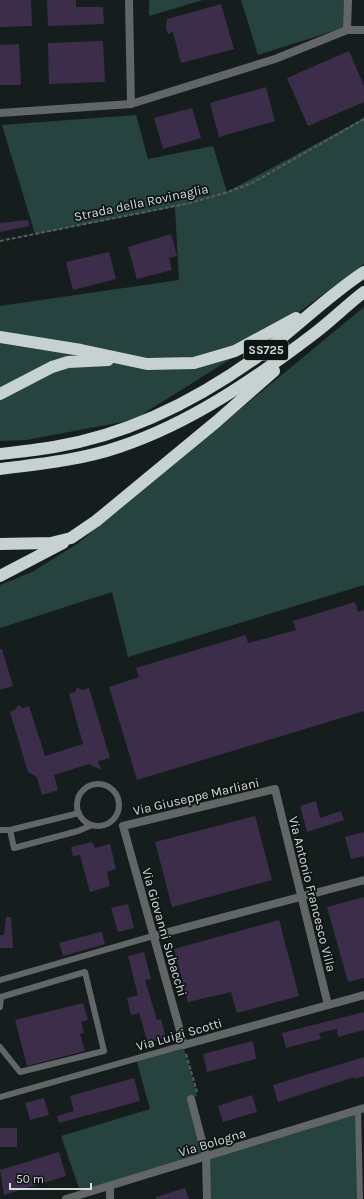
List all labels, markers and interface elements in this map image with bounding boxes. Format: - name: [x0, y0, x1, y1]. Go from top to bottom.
- street label: Strada della Rovinaglia: [73, 181, 210, 224]
- road number: SS725: [244, 340, 288, 360]
- street label: Via Giuseppe Marliani: [131, 775, 261, 818]
- street label: Via Antonio Francesco Villa: [286, 815, 339, 974]
- street label: Via Giovanni Subacchi: [139, 866, 190, 998]
- street label: Via Luigi Scotti: [134, 1015, 224, 1054]
- street label: Via Bologna: [177, 1125, 248, 1160]
- scale bar: [10, 1165, 91, 1191]
- text: 50 m: [16, 1172, 44, 1186]

